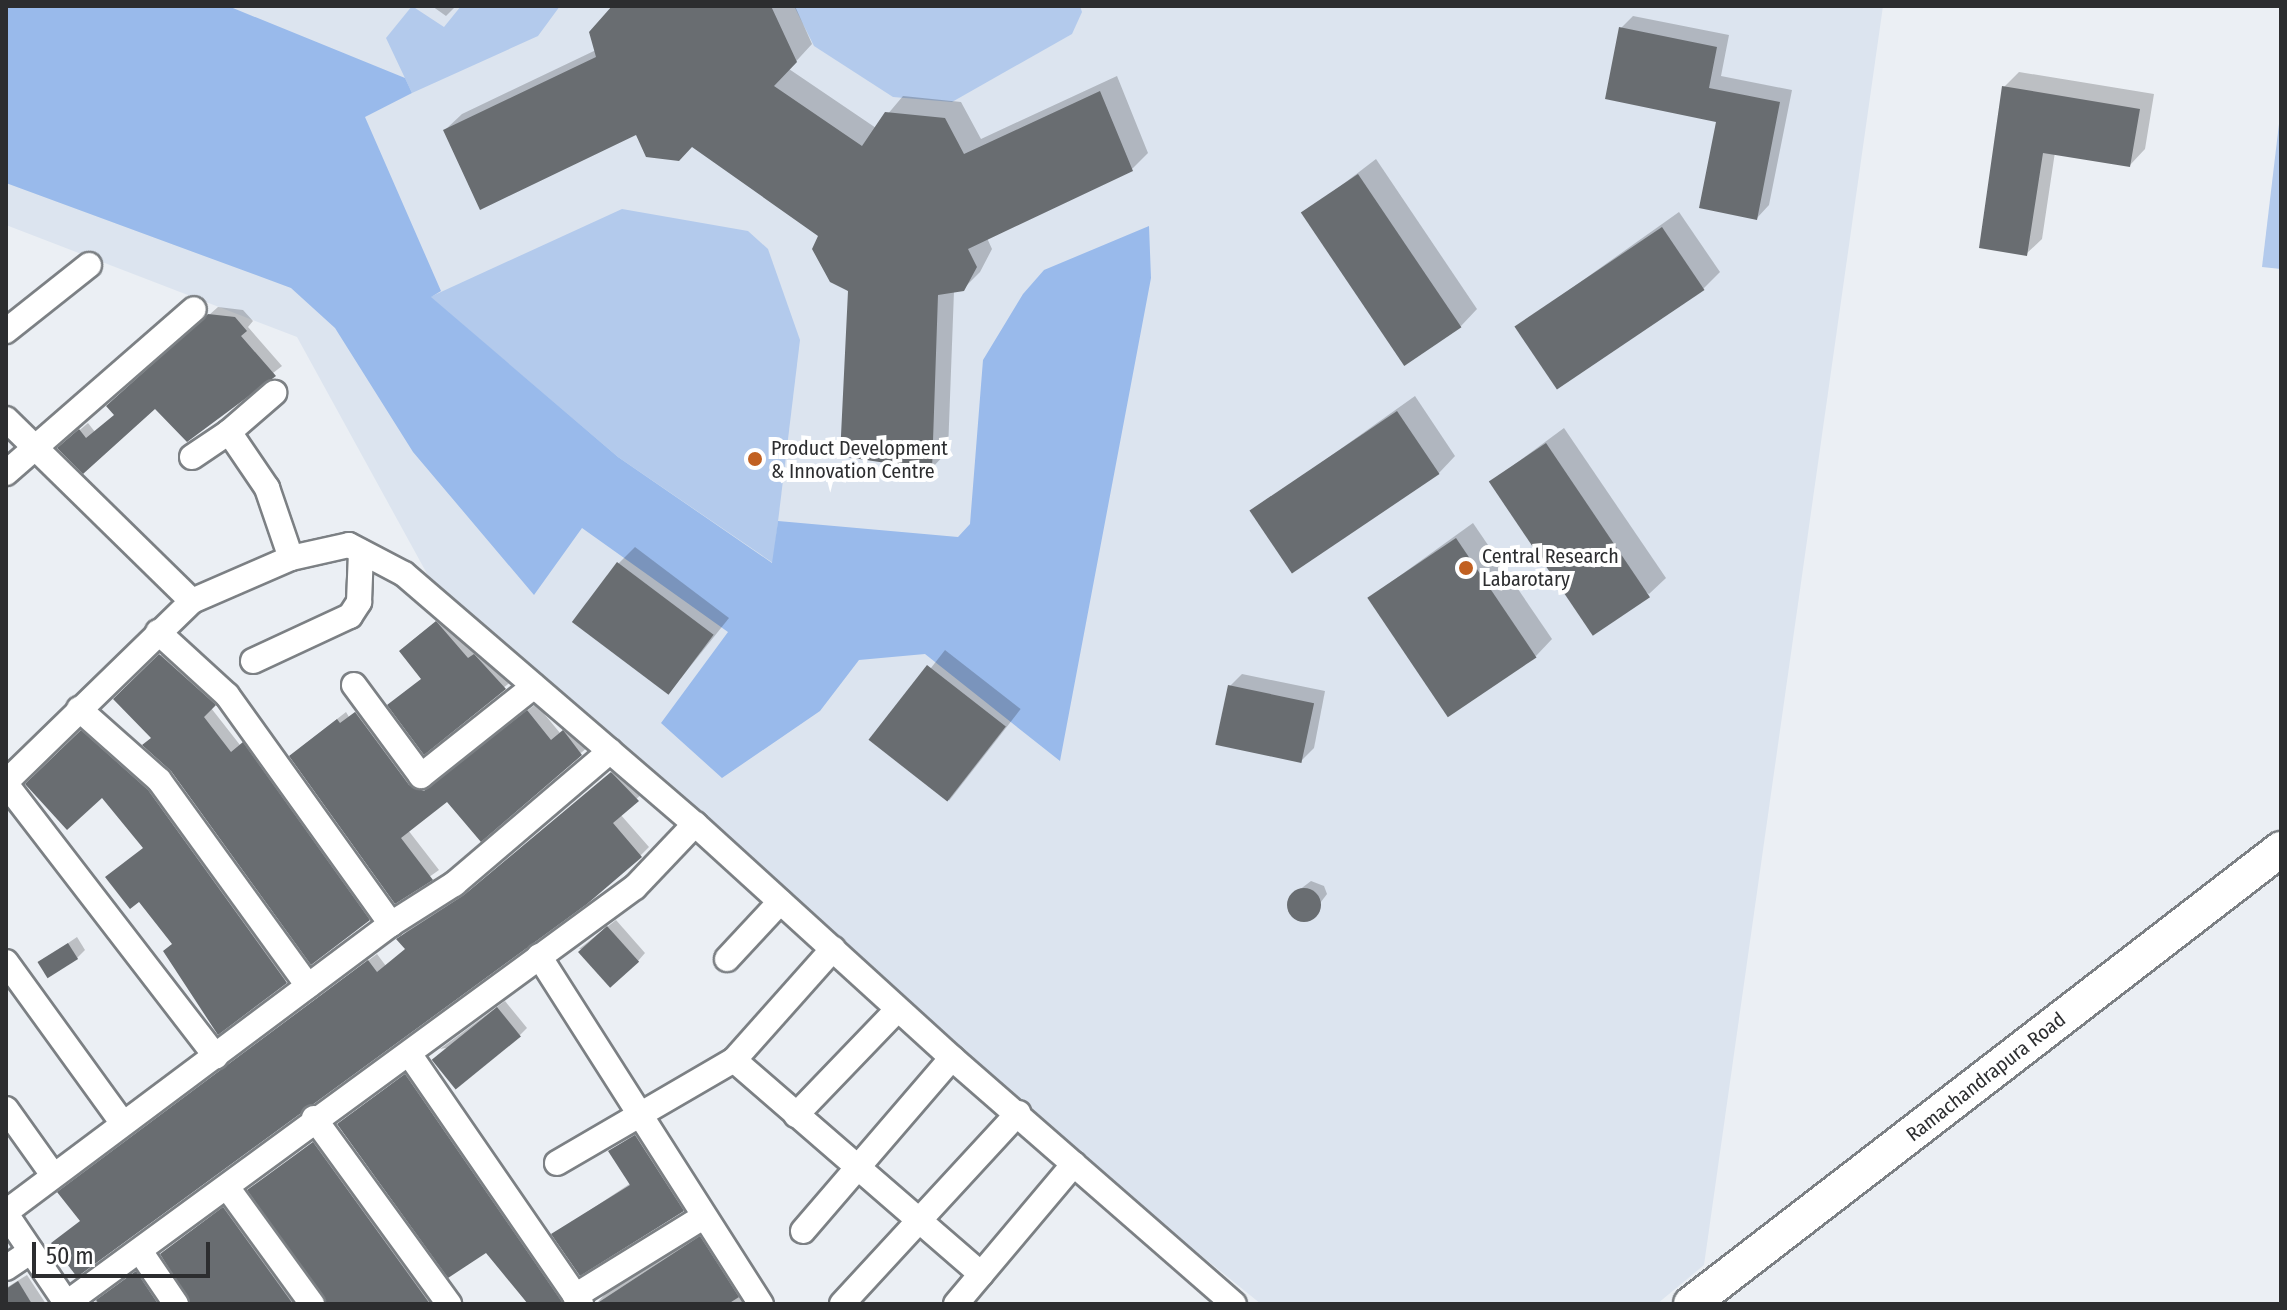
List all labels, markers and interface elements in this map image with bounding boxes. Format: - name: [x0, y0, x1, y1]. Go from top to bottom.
- place label: Product Development & Innovation Centre: [771, 436, 948, 483]
- marker: Product Development & Innovation Centre: [746, 450, 764, 468]
- place label: Central Research Labarotary: [1482, 544, 1619, 591]
- marker: Central Research Labarotary: [1457, 559, 1475, 577]
- street label: Ramachandrapura Road: [1902, 1007, 2070, 1147]
- scale bar: [36, 1226, 214, 1276]
- text: 50 m: [46, 1242, 94, 1270]

